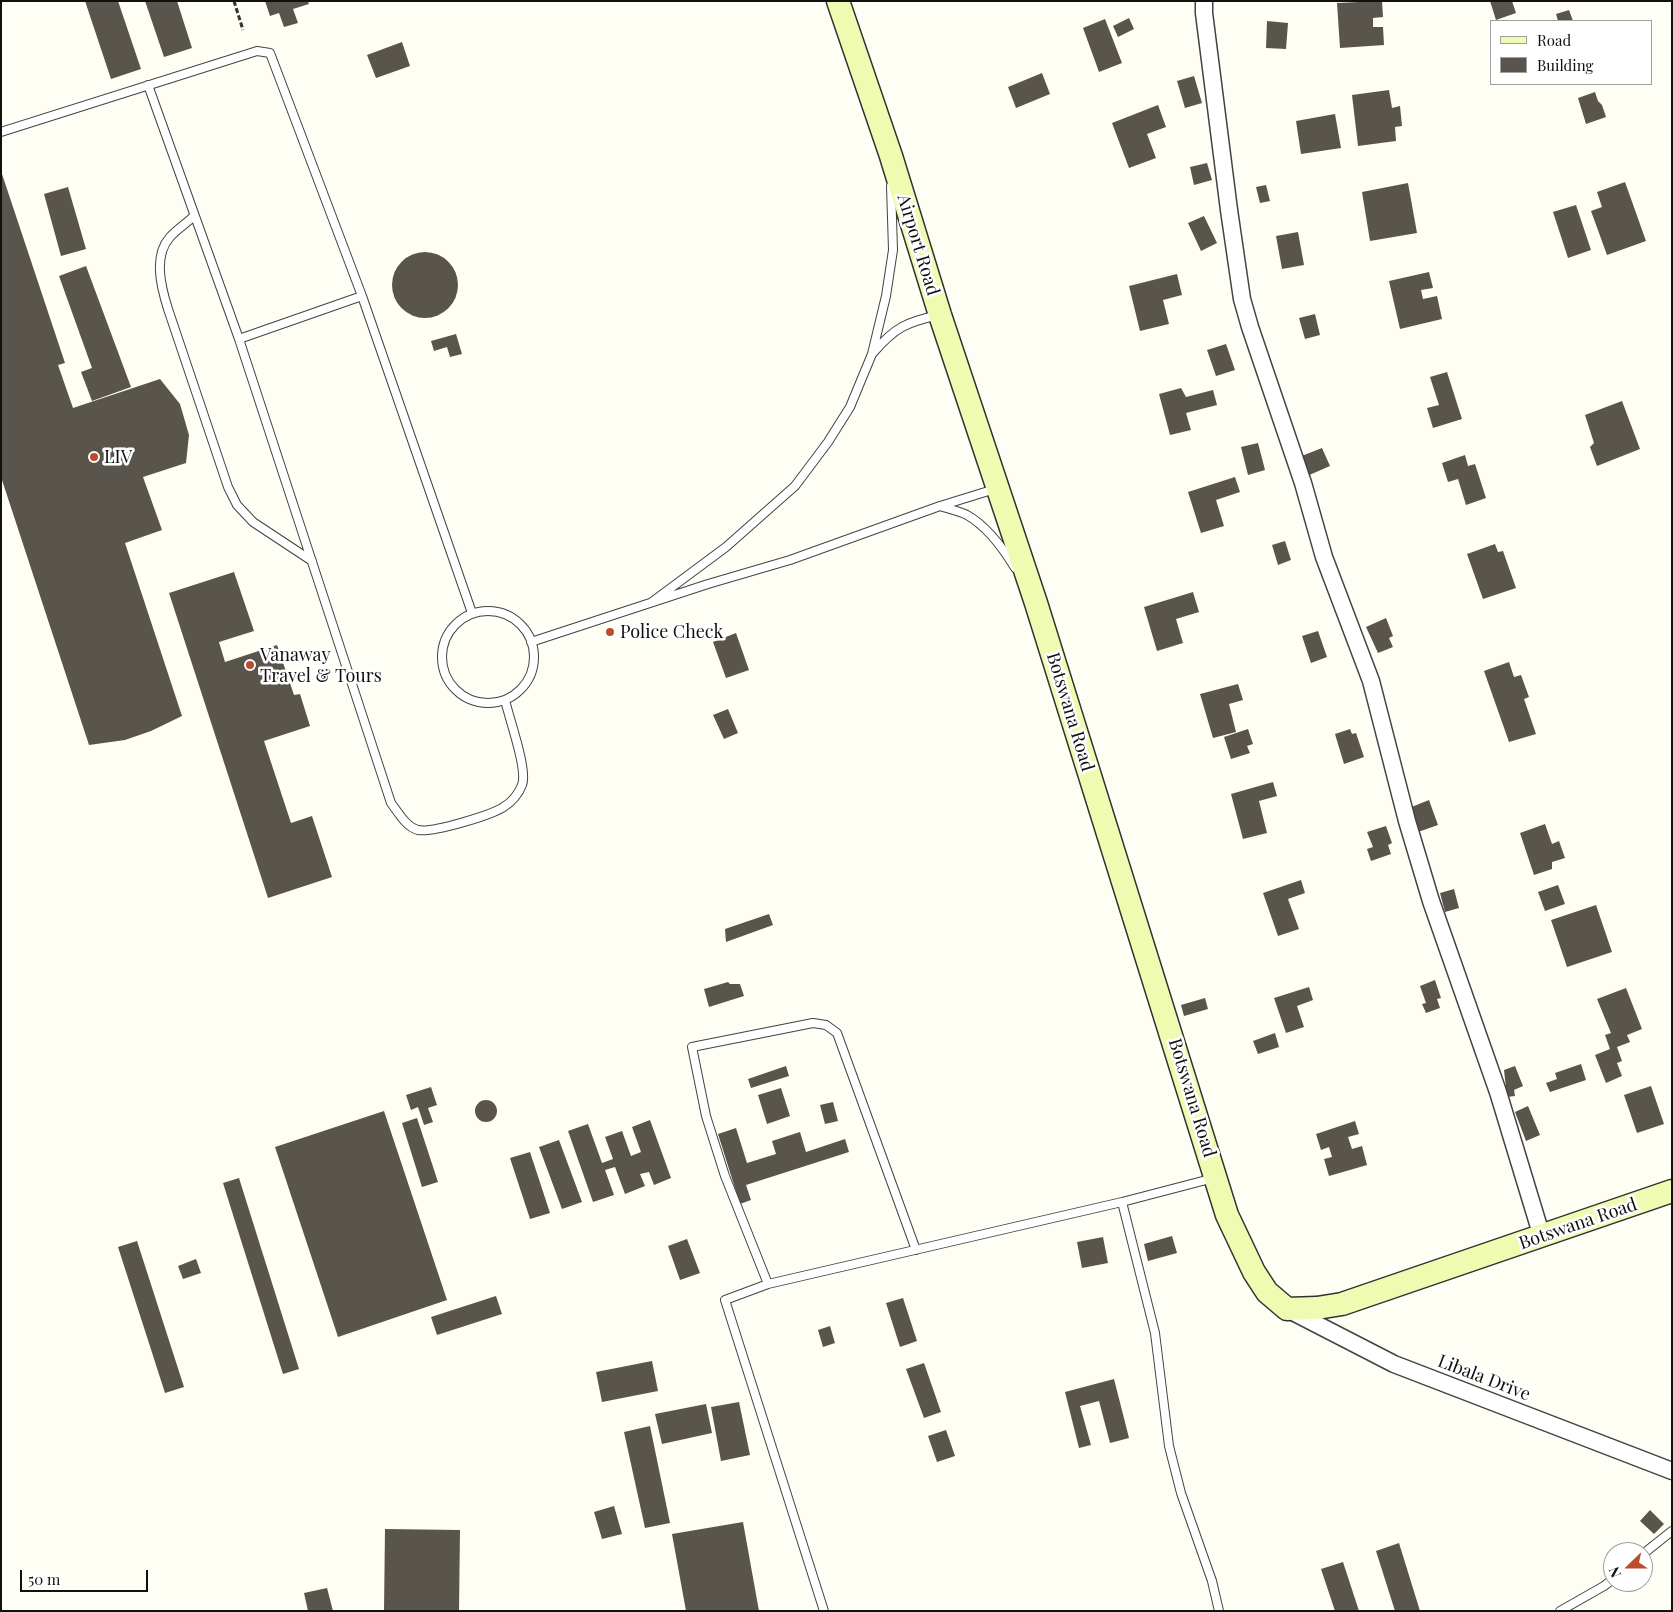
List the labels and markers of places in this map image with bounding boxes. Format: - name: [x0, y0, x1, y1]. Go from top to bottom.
- place label: LIV: [104, 446, 132, 468]
- marker: LIV: [88, 451, 100, 463]
- place label: Police Check: [620, 621, 723, 643]
- marker: Police Check: [604, 626, 616, 638]
- place label: Vanaway Travel & Tours: [260, 644, 382, 686]
- marker: Vanaway Travel & Tours: [244, 659, 256, 671]

